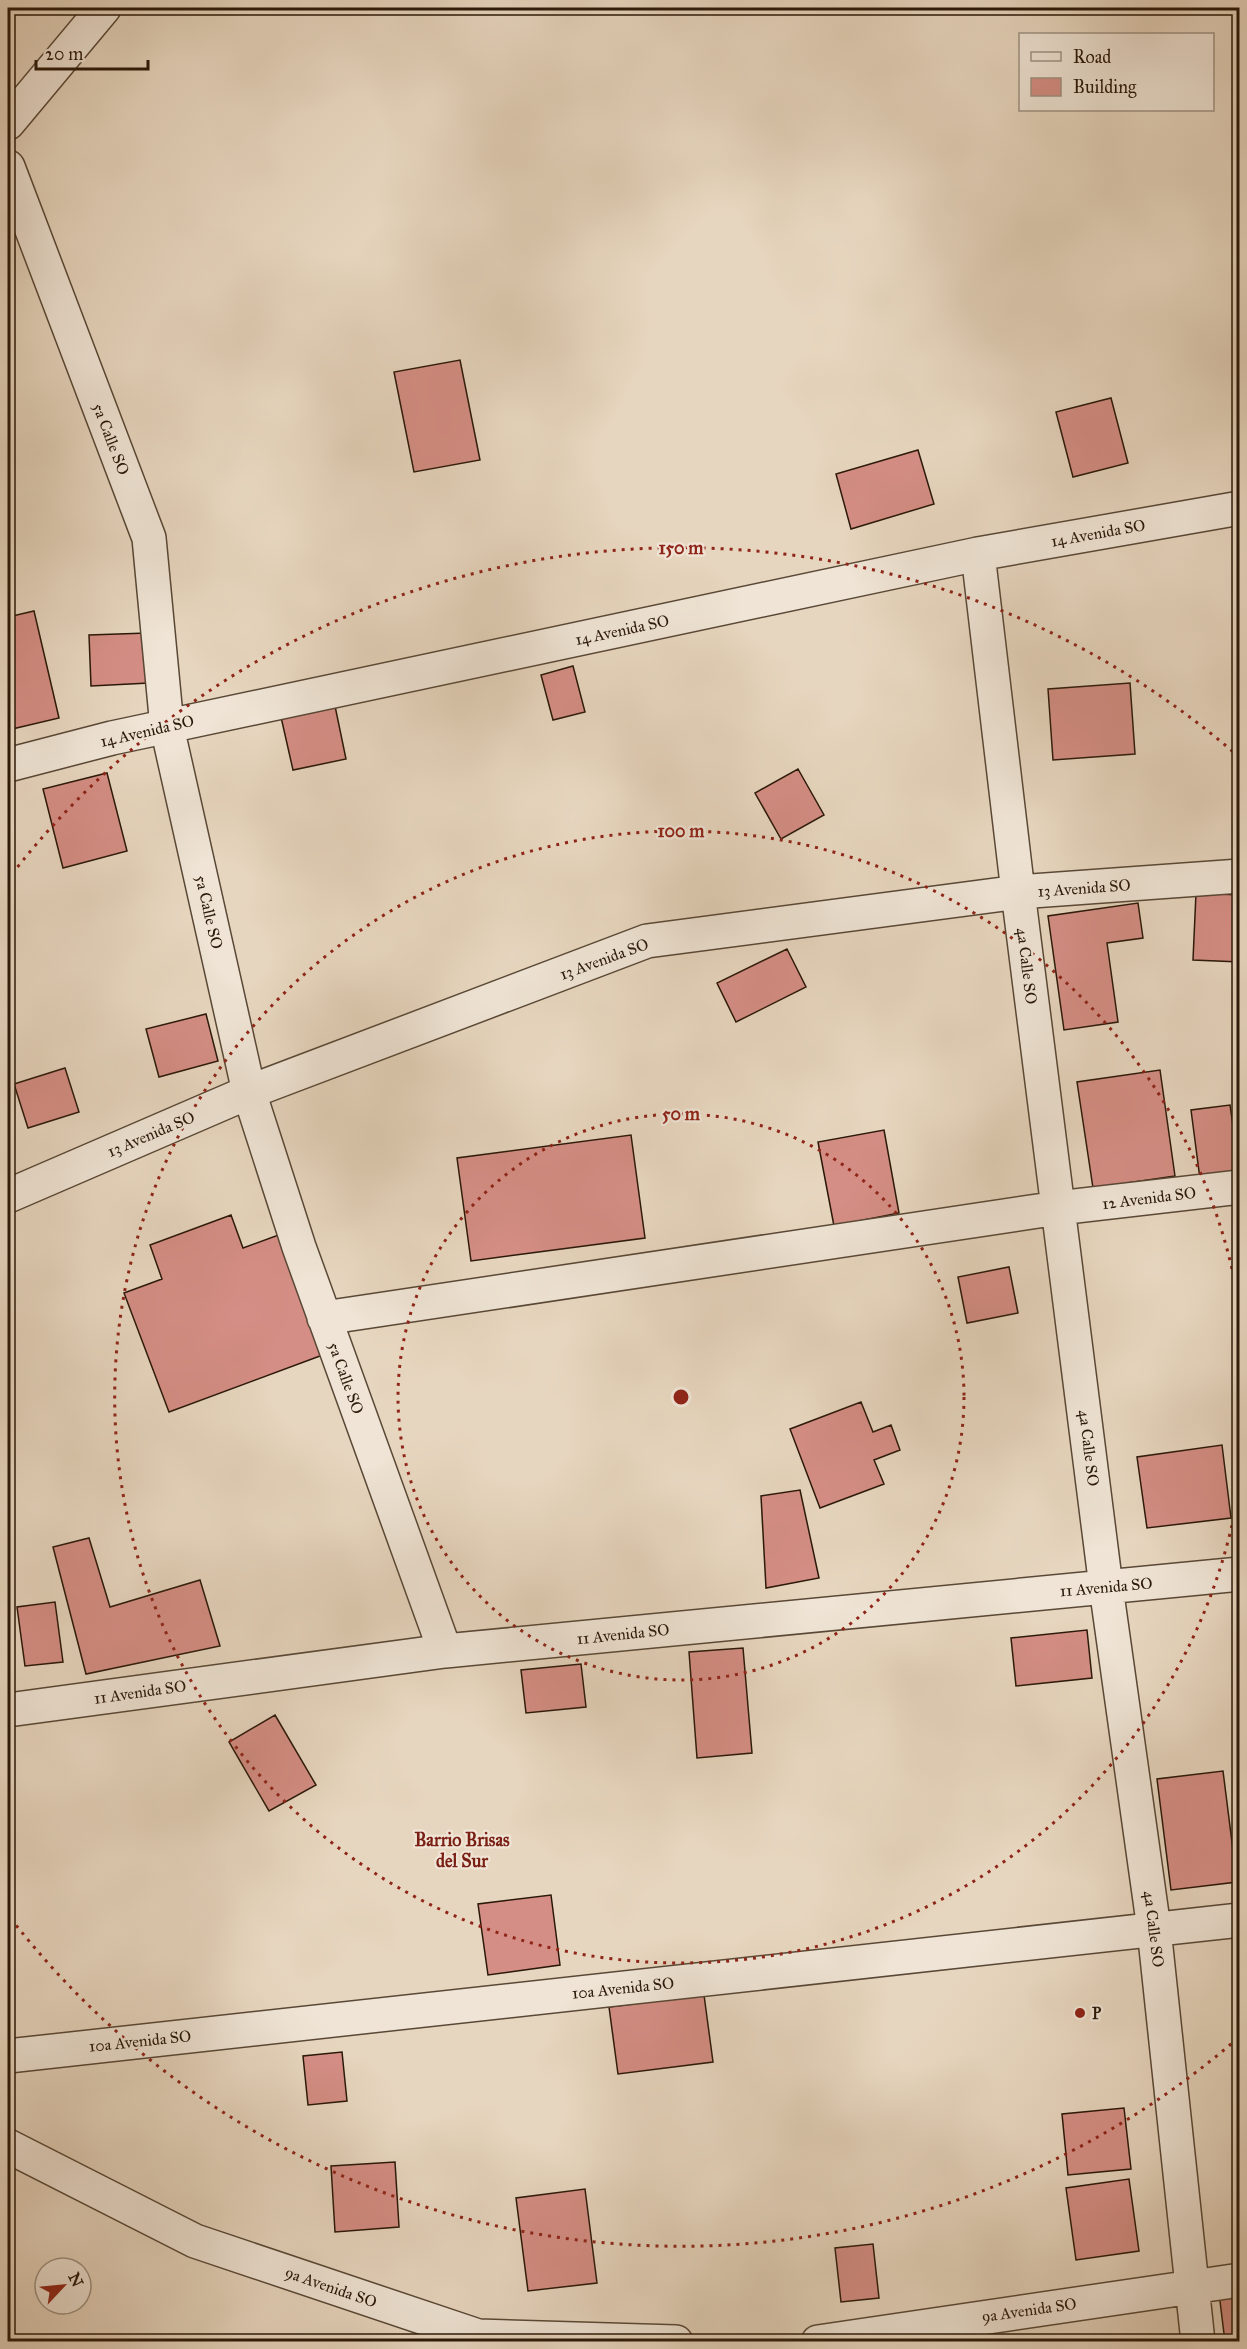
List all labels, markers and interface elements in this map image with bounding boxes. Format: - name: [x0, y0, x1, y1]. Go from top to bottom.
- scale bar: [36, 33, 148, 71]
- legend: [1019, 33, 1214, 111]
- text: 20 m: [45, 43, 83, 65]
- text: Road: [1073, 46, 1111, 68]
- text: Building: [1073, 76, 1137, 99]
- street label: 5a Calle SO: [89, 400, 133, 478]
- street label: 14 Avenida SO: [1049, 515, 1147, 551]
- text: 150 m: [659, 537, 704, 559]
- street label: 14 Avenida SO: [573, 611, 671, 649]
- street label: 14 Avenida SO: [98, 711, 196, 751]
- text: 100 m: [658, 820, 705, 842]
- street label: 5a Calle SO: [191, 873, 227, 951]
- street label: 13 Avenida SO: [1037, 875, 1131, 901]
- street label: 4a Calle SO: [1013, 927, 1041, 1005]
- street label: 13 Avenida SO: [557, 934, 651, 984]
- text: 50 m: [662, 1103, 701, 1125]
- street label: 13 Avenida SO: [104, 1107, 198, 1161]
- street label: 12 Avenida SO: [1101, 1183, 1197, 1213]
- street label: 5a Calle SO: [324, 1339, 368, 1417]
- centre of rings: [671, 1387, 691, 1407]
- street label: 4a Calle SO: [1075, 1409, 1103, 1487]
- street label: 11 Avenida SO: [1059, 1573, 1153, 1601]
- street label: 11 Avenida SO: [576, 1620, 670, 1648]
- street label: 11 Avenida SO: [93, 1676, 187, 1708]
- district label: Barrio Brisas del Sur: [414, 1829, 510, 1872]
- street label: 4a Calle SO: [1140, 1890, 1168, 1968]
- street label: 10a Avenida SO: [571, 1973, 675, 2003]
- place label: P: [1092, 2004, 1102, 2023]
- marker: P: [1073, 2006, 1087, 2020]
- street label: 10a Avenida SO: [88, 2026, 192, 2056]
- north arrow: [33, 2256, 93, 2316]
- street label: 9a Avenida SO: [283, 2262, 379, 2312]
- text: N: [65, 2269, 88, 2290]
- street label: 9a Avenida SO: [980, 2294, 1078, 2326]

